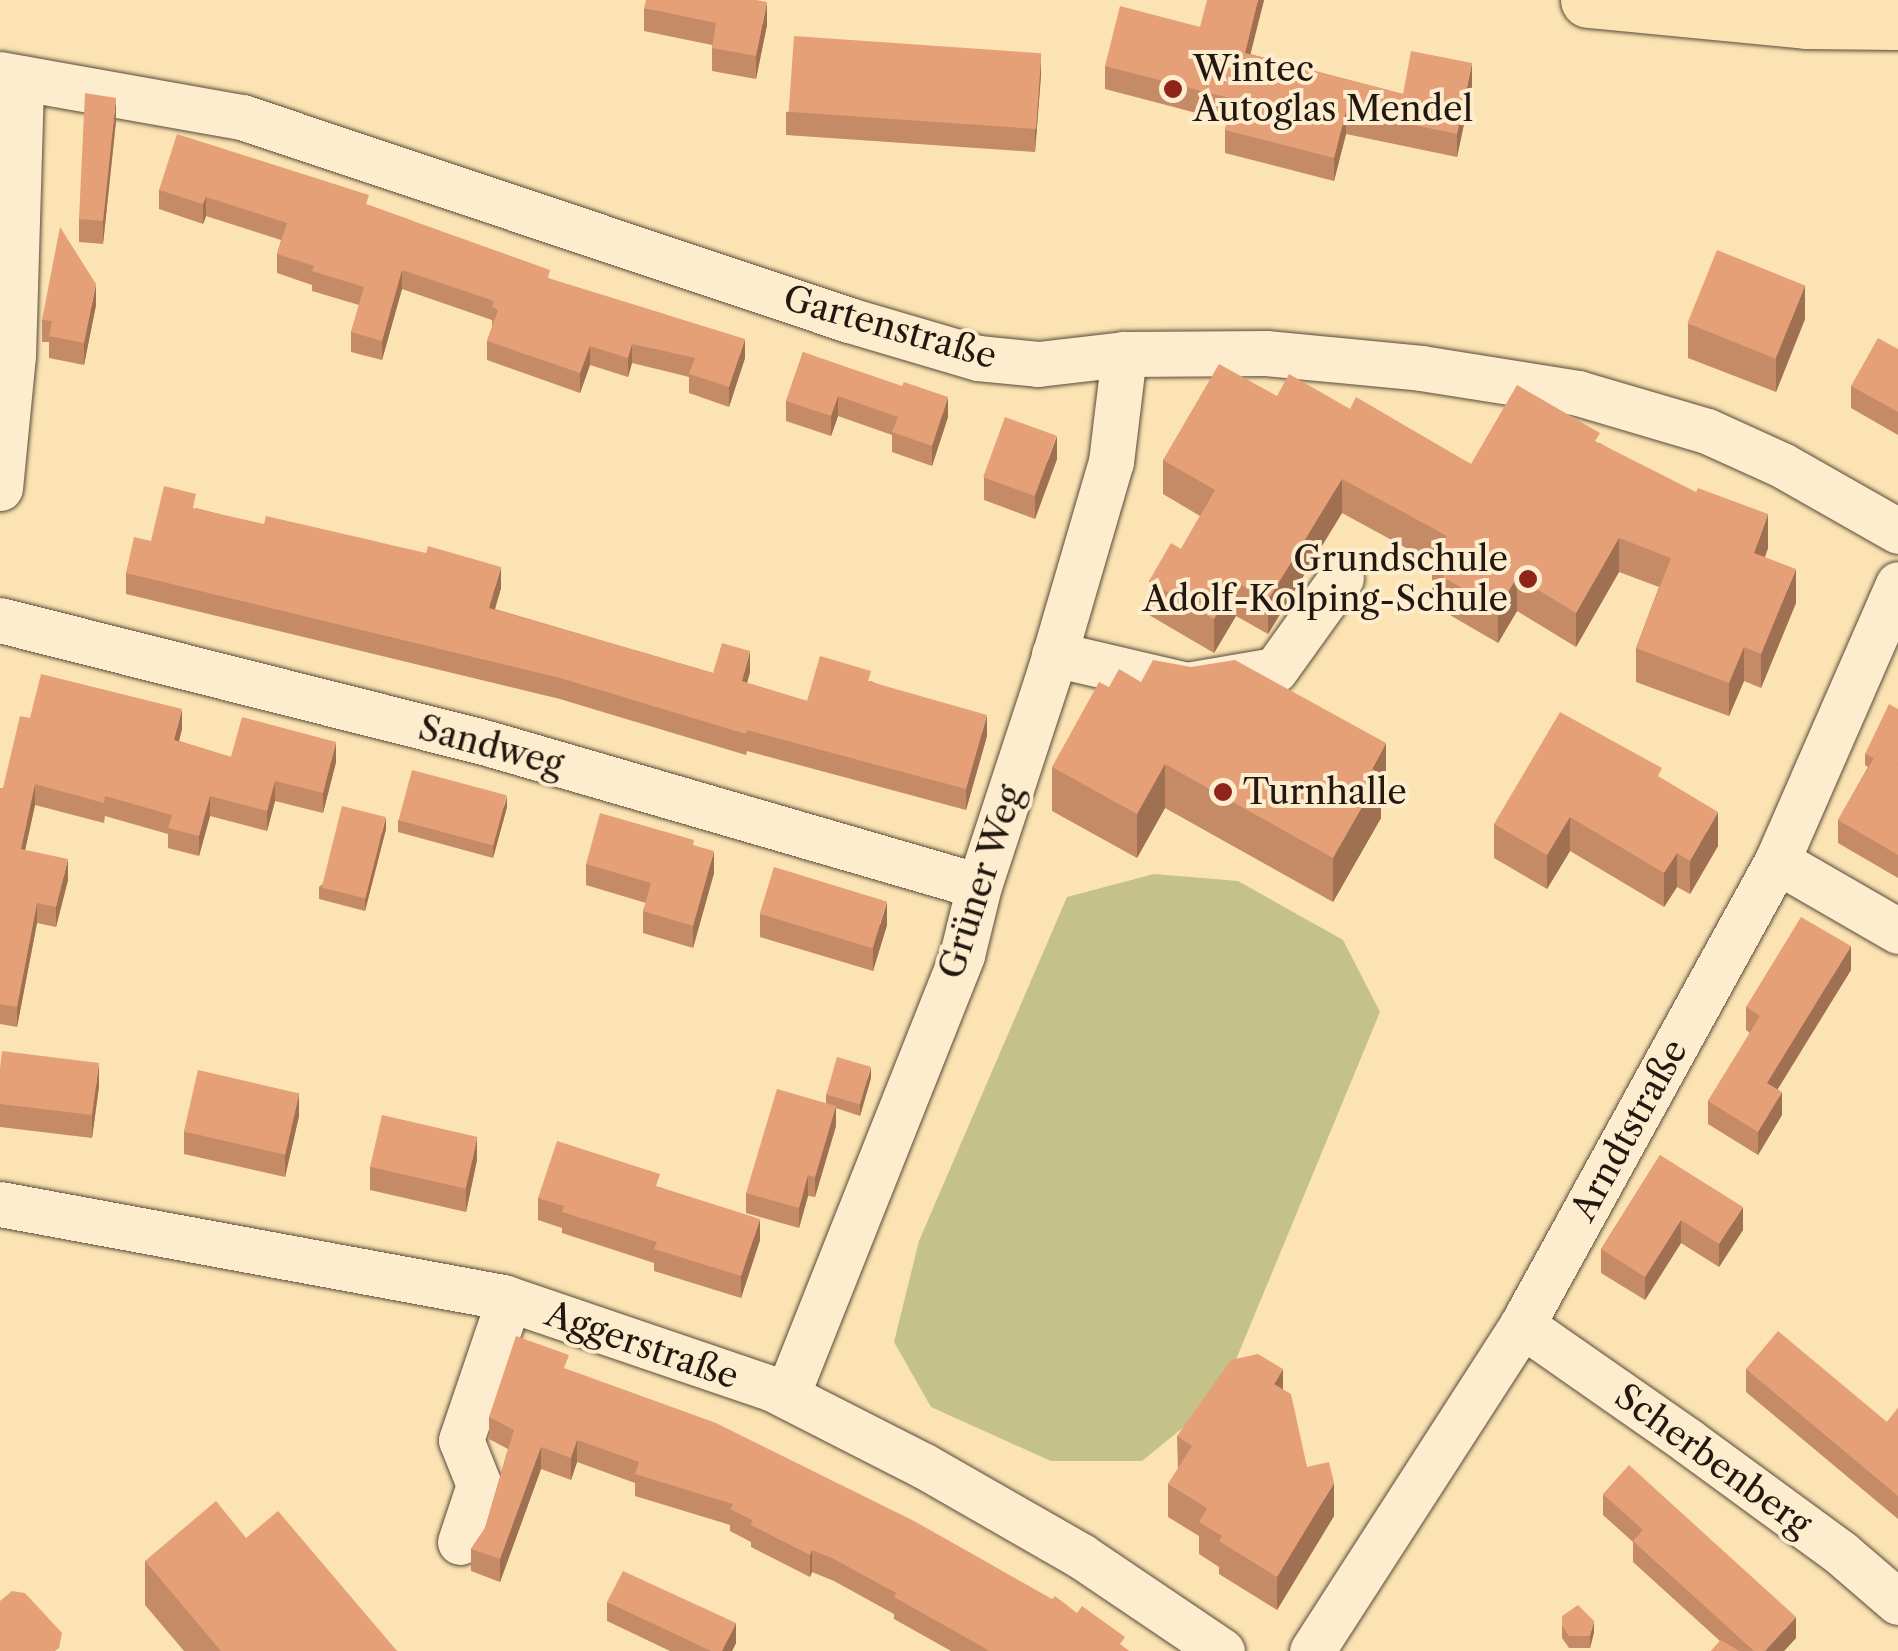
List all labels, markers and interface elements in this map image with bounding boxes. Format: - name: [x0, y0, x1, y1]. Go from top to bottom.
- place label: Wintec Autoglas Mendel: [1193, 48, 1473, 130]
- marker: Wintec Autoglas Mendel: [1162, 78, 1184, 100]
- street label: Gartenstraße: [779, 277, 1001, 377]
- place label: Grundschule Adolf-Kolping-Schule: [1142, 538, 1508, 620]
- marker: Grundschule Adolf-Kolping-Schule: [1517, 568, 1539, 590]
- street label: Sandweg: [414, 707, 568, 785]
- place label: Turnhalle: [1243, 771, 1407, 813]
- street label: Grüner Weg: [930, 779, 1032, 985]
- marker: Turnhalle: [1212, 781, 1234, 803]
- street label: Arndtstraße: [1562, 1032, 1696, 1228]
- street label: Aggerstraße: [540, 1292, 744, 1398]
- street label: Scherbenberg: [1607, 1375, 1819, 1545]

